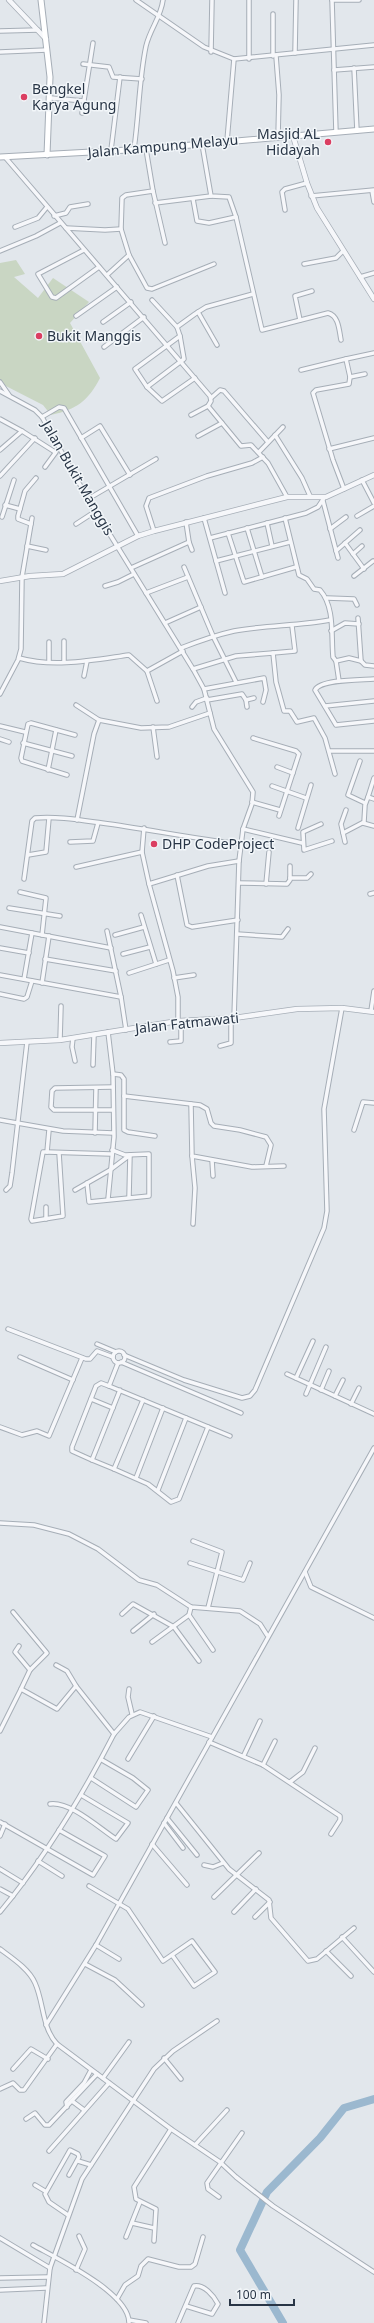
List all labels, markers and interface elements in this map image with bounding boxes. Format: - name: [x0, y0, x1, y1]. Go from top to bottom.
- place label: Bengkel Karya Agung: [32, 79, 116, 114]
- marker: Bengkel Karya Agung: [19, 92, 29, 102]
- place label: Masjid AL Hidayah: [257, 124, 320, 159]
- street label: Jalan Kampung Melayu: [85, 129, 239, 162]
- marker: Masjid AL Hidayah: [323, 137, 333, 147]
- place label: Bukit Manggis: [47, 326, 142, 345]
- marker: Bukit Manggis: [34, 331, 44, 341]
- street label: Jalan Bukit Manggis: [37, 415, 119, 539]
- place label: DHP CodeProject: [162, 834, 274, 853]
- marker: DHP CodeProject: [149, 839, 159, 849]
- street label: Jalan Fatmawati: [132, 1008, 240, 1038]
- scale bar: [230, 2281, 294, 2307]
- text: 100 m: [236, 2286, 271, 2303]

